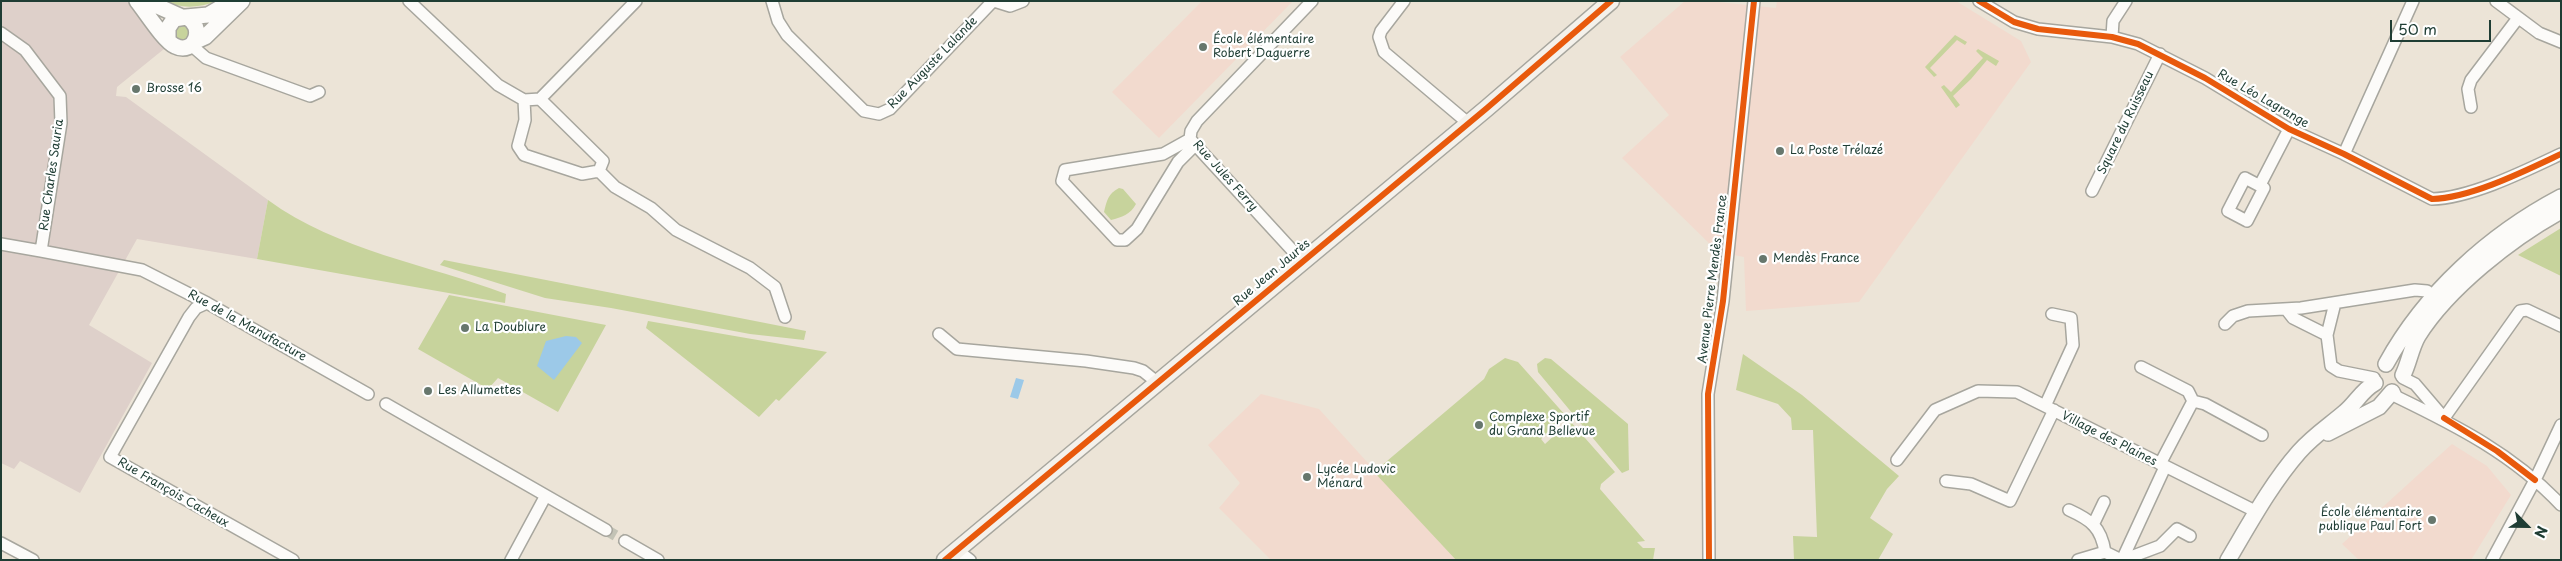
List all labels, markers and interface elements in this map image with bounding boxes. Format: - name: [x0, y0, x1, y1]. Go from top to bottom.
- scale bar: [2392, 10, 2493, 42]
- street label: Rue Auguste Lalande: [885, 14, 981, 112]
- text: 50 m: [2398, 17, 2437, 40]
- place label: École élémentaire Robert Daguerre: [1213, 33, 1314, 61]
- marker: École élémentaire Robert Daguerre: [1197, 41, 1209, 53]
- street label: Rue Léo Lagrange: [2215, 67, 2311, 131]
- street label: Square du Ruisseau: [2095, 69, 2157, 177]
- place label: Brosse 16: [146, 82, 202, 96]
- marker: Brosse 16: [130, 83, 142, 95]
- street label: Rue Charles Sauria: [37, 118, 67, 232]
- street label: Rue Jules Ferry: [1190, 138, 1260, 214]
- place label: La Poste Trélazé: [1790, 144, 1883, 158]
- marker: La Poste Trélazé: [1774, 145, 1786, 157]
- street label: Avenue Pierre Mendès France: [1696, 194, 1730, 364]
- street label: Rue Jean Jaurès: [1231, 237, 1313, 309]
- place label: Mendès France: [1773, 252, 1860, 266]
- marker: Mendès France: [1757, 253, 1769, 265]
- street label: Rue de la Manufacture: [185, 287, 309, 365]
- place label: La Doublure: [475, 321, 546, 335]
- marker: La Doublure: [459, 322, 471, 334]
- place label: Les Allumettes: [438, 384, 521, 398]
- marker: Les Allumettes: [422, 385, 434, 397]
- street label: Village des Plaines: [2059, 409, 2159, 469]
- place label: Complexe Sportif du Grand Bellevue: [1489, 411, 1595, 439]
- marker: Complexe Sportif du Grand Bellevue: [1473, 419, 1485, 431]
- street label: Rue François Cacheux: [115, 455, 231, 531]
- place label: Lycée Ludovic Ménard: [1317, 463, 1396, 491]
- marker: Lycée Ludovic Ménard: [1301, 471, 1313, 483]
- north arrow: [2502, 501, 2552, 551]
- place label: École élémentaire publique Paul Fort: [2319, 506, 2422, 534]
- marker: École élémentaire publique Paul Fort: [2426, 514, 2438, 526]
- text: N: [2529, 523, 2553, 541]

